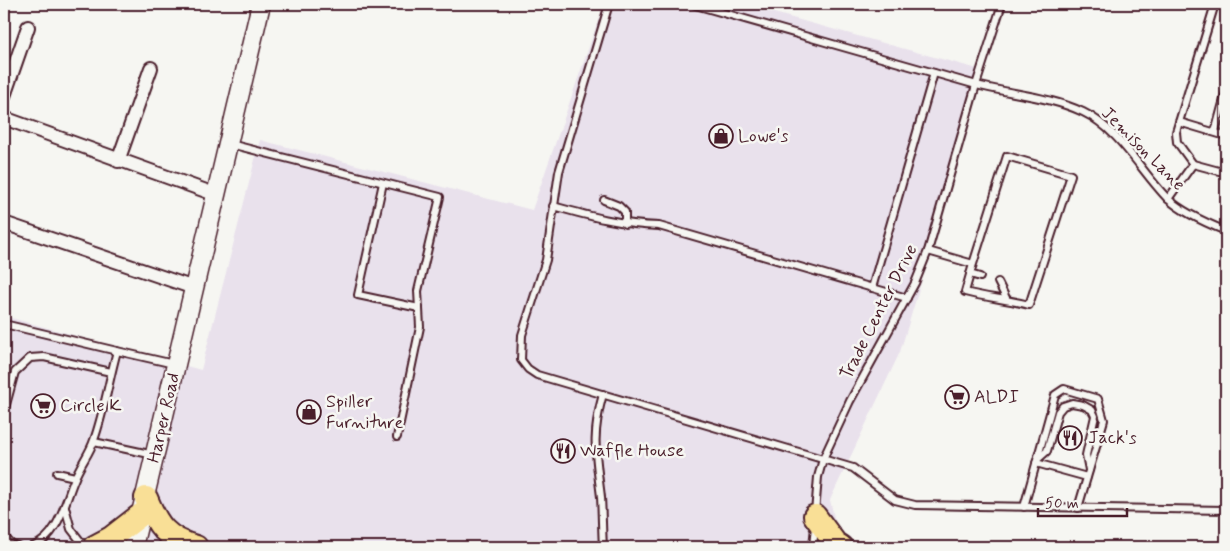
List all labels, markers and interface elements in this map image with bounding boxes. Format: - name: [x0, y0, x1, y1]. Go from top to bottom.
- street label: Jemison Lane: [1096, 102, 1190, 196]
- shop icon: Lowe's: [708, 123, 734, 149]
- place label: Lowe's: [738, 124, 789, 148]
- street label: Trade Center Drive: [835, 240, 923, 384]
- street label: Harper Road: [142, 371, 186, 465]
- supermarket icon: ALDI: [944, 384, 970, 410]
- place label: ALDI: [974, 385, 1019, 409]
- place label: Spiller Furniture: [326, 390, 403, 435]
- supermarket icon: Circle K: [30, 393, 56, 419]
- place label: Circle K: [60, 394, 122, 418]
- shop icon: Spiller Furniture: [296, 399, 322, 425]
- restaurant icon: Jack's: [1057, 425, 1083, 451]
- place label: Jack's: [1088, 426, 1137, 450]
- restaurant icon: Waffle House: [550, 438, 576, 464]
- place label: Waffle House: [580, 439, 684, 463]
- scale bar: [1038, 486, 1126, 518]
- text: 50 m: [1045, 494, 1079, 514]

